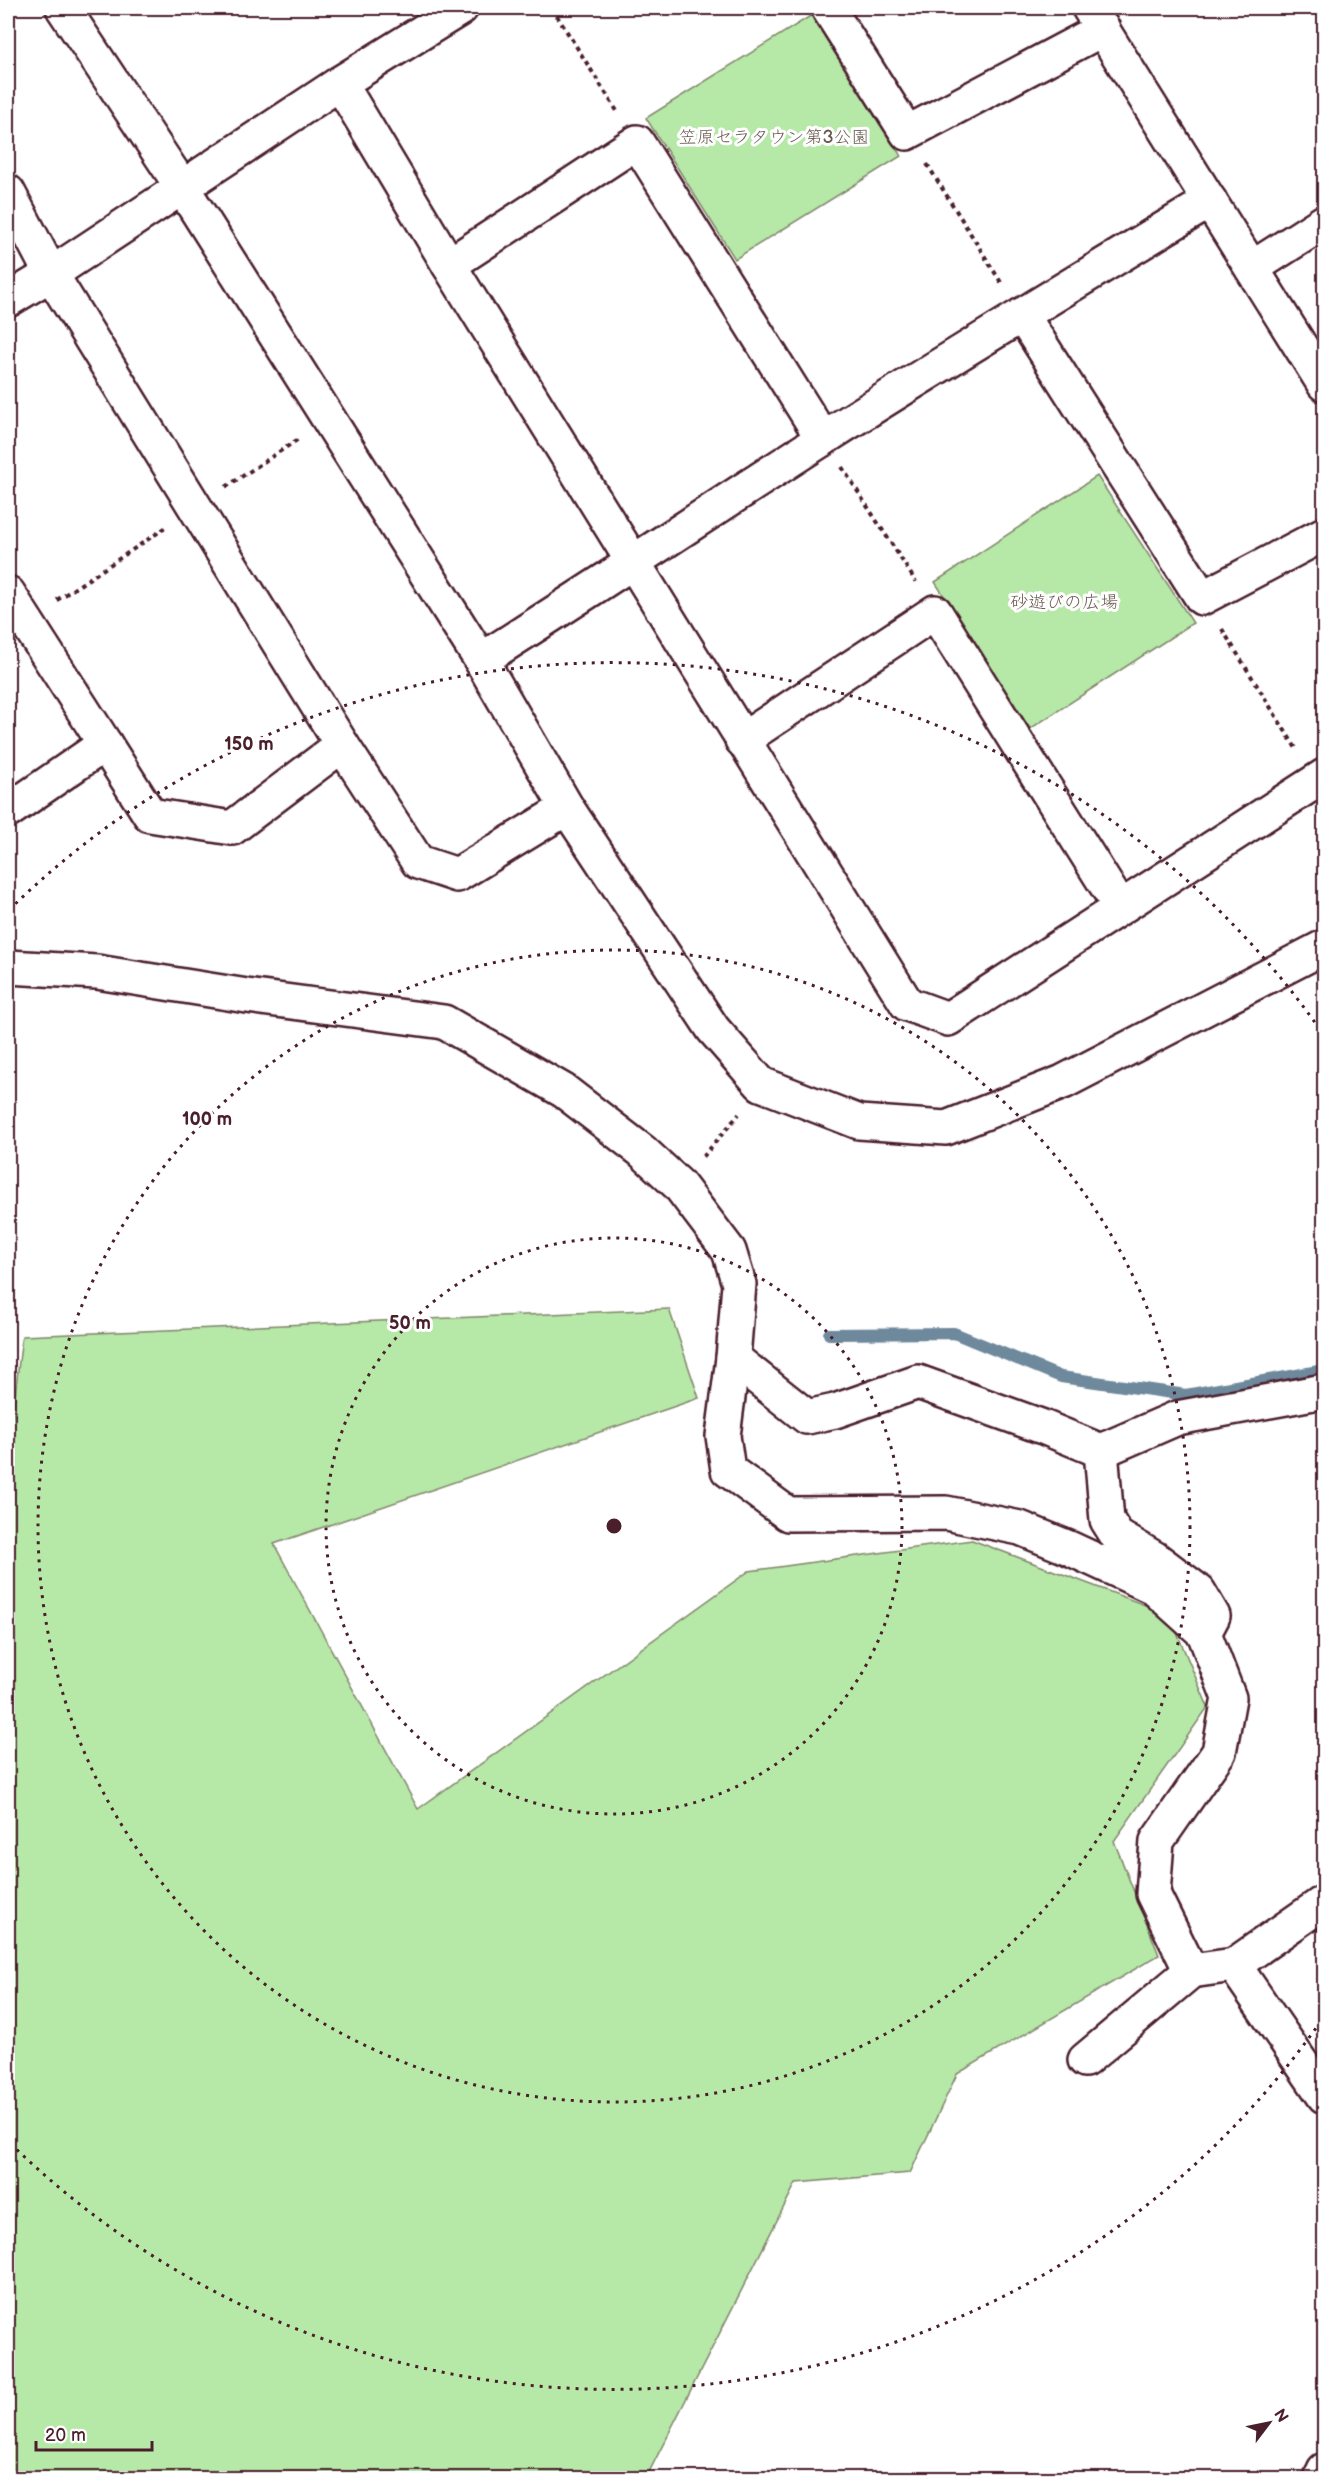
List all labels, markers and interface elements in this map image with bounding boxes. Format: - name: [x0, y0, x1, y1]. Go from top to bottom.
- park label: 笠原セラタウン第3公園: [678, 127, 870, 148]
- park label: 砂遊びの広場: [1010, 592, 1118, 613]
- text: 150 m: [224, 734, 274, 755]
- text: 100 m: [182, 1109, 232, 1130]
- text: 50 m: [389, 1313, 431, 1334]
- centre of rings: [604, 1516, 624, 1536]
- north arrow: [1239, 2393, 1299, 2453]
- text: N: [1269, 2406, 1292, 2426]
- scale bar: [36, 2414, 152, 2452]
- text: 20 m: [45, 2425, 86, 2446]

